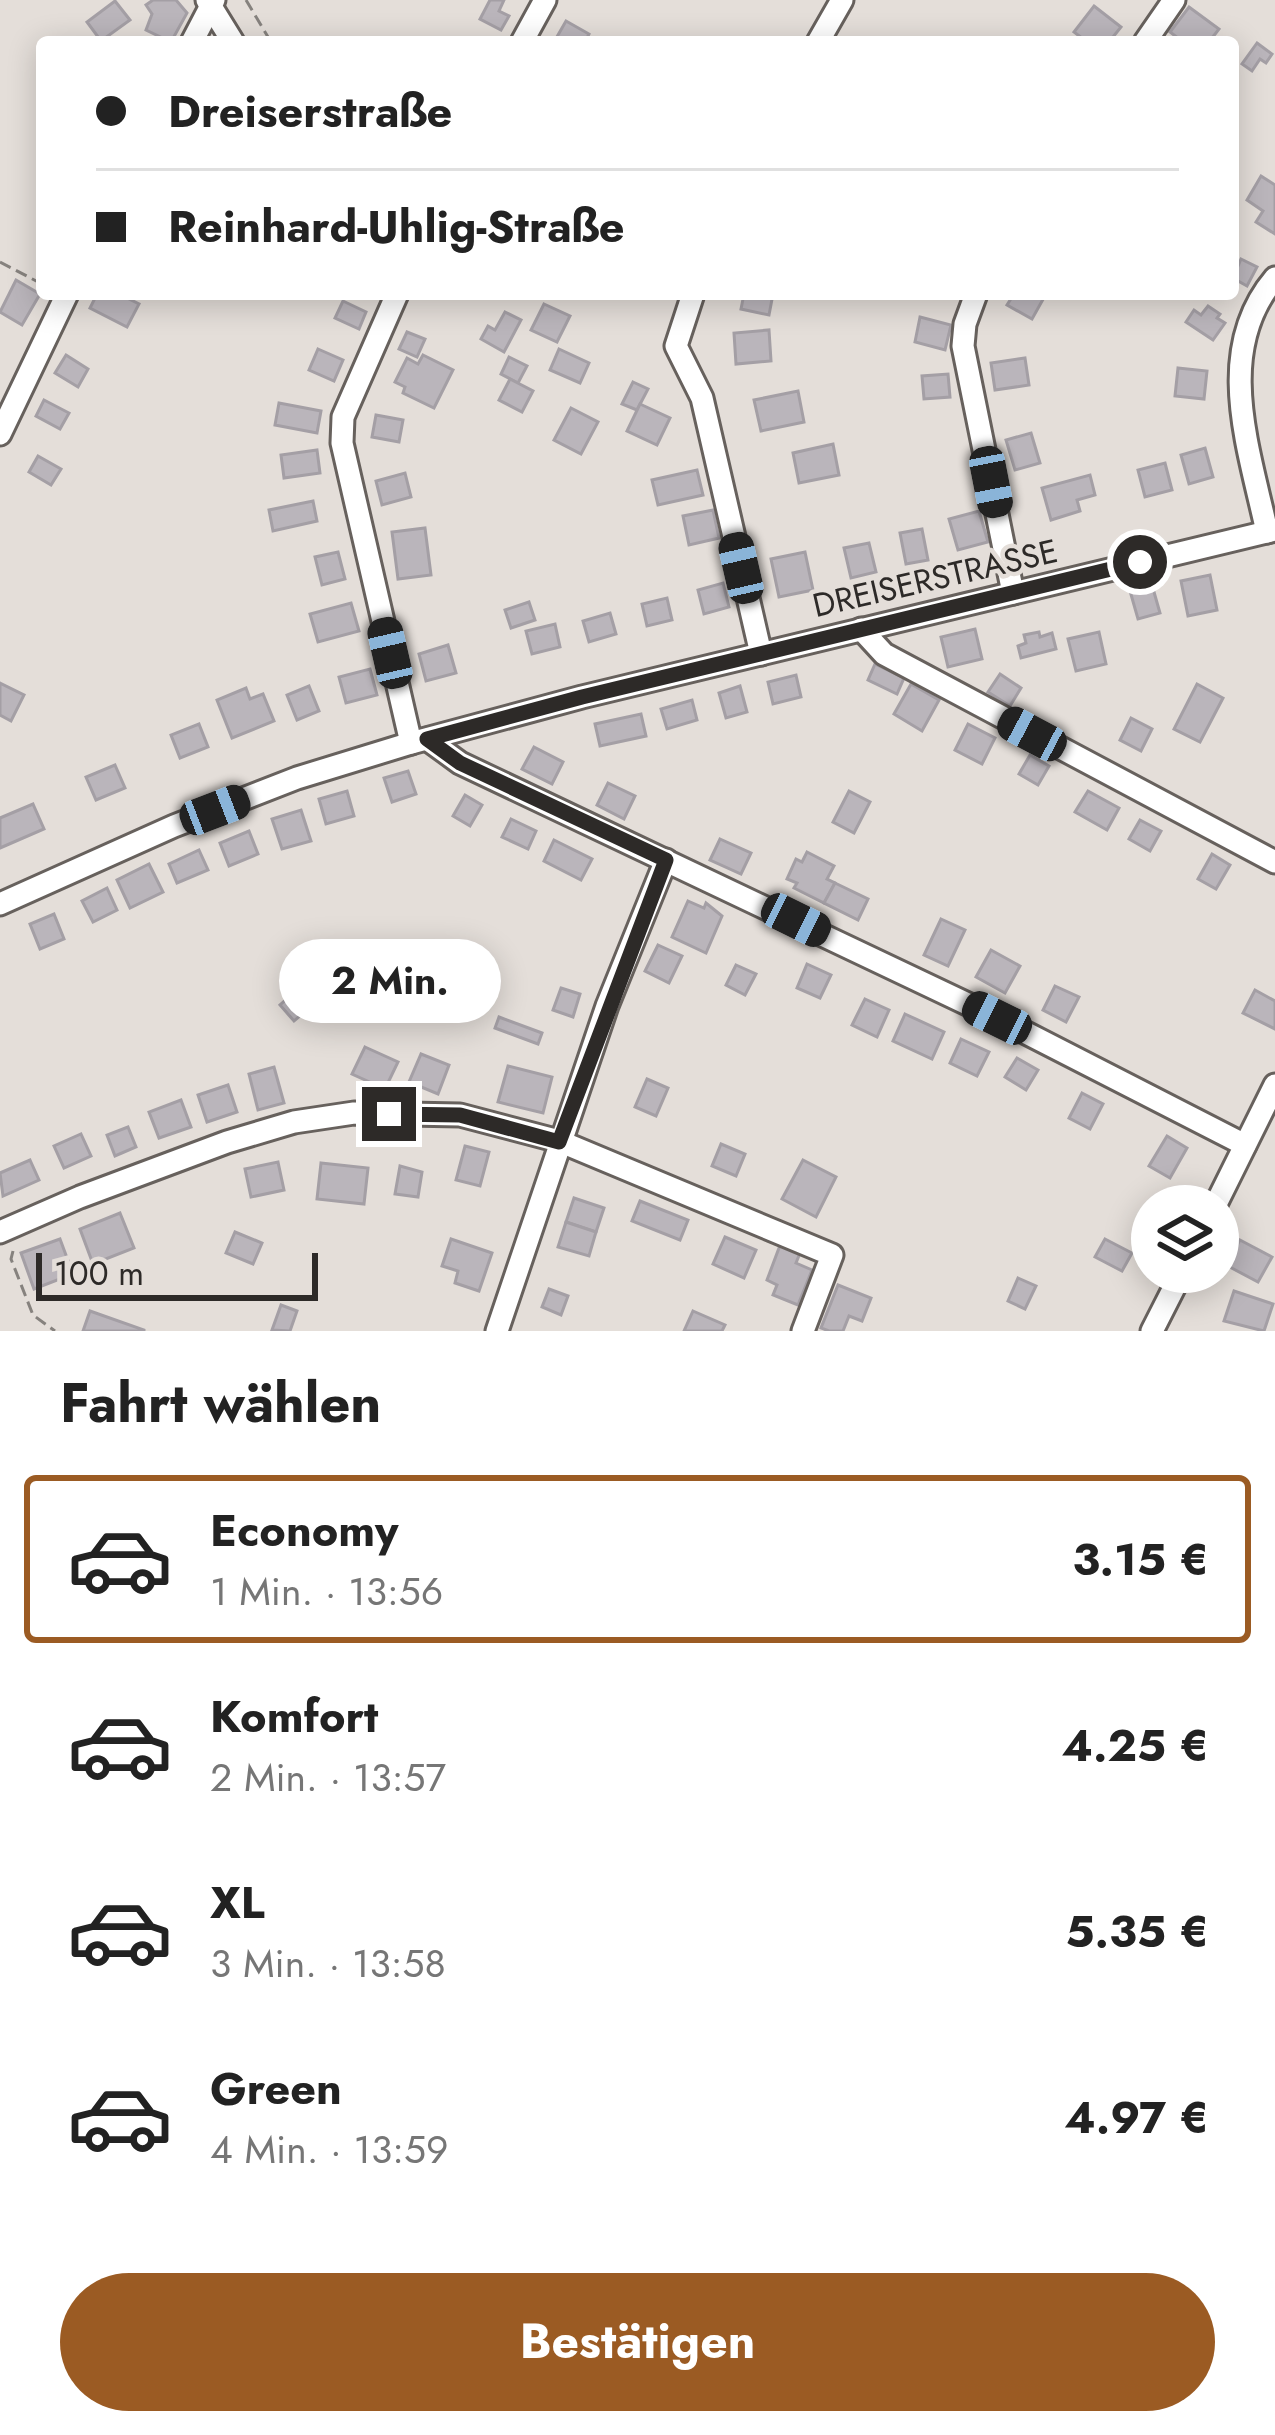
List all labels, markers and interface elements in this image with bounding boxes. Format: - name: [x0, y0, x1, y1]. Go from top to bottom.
- text: Dreiserstraße: [168, 79, 452, 144]
- text: Reinhard-Uhlig-Straße: [168, 194, 625, 259]
- car: [966, 443, 1016, 521]
- street label: DREISERSTRASSE: [808, 527, 1062, 629]
- car: [715, 529, 767, 607]
- route start: [1113, 535, 1167, 589]
- car: [364, 614, 416, 692]
- car: [992, 701, 1072, 767]
- car: [175, 780, 255, 840]
- car: [756, 888, 836, 952]
- callout: 2 Min.: [278, 940, 500, 1024]
- text: 2 Min.: [331, 952, 449, 1009]
- car: [957, 986, 1037, 1050]
- route end: [362, 1087, 416, 1141]
- map controls: [1131, 1185, 1239, 1293]
- button: layers: [1131, 1185, 1239, 1293]
- scale bar: [36, 1247, 318, 1300]
- text: 100 m: [54, 1250, 144, 1297]
- text: Fahrt wählen: [60, 1364, 381, 1442]
- text: Economy: [210, 1498, 398, 1563]
- icon: car: [66, 1505, 174, 1613]
- text: 3.15 €: [1072, 1527, 1209, 1592]
- text: 1 Min. · 13:56: [210, 1563, 443, 1620]
- text: Komfort: [210, 1684, 378, 1749]
- icon: car: [66, 1691, 174, 1799]
- text: 4.25 €: [1062, 1713, 1209, 1778]
- text: 2 Min. · 13:57: [210, 1749, 446, 1806]
- text: XL: [210, 1870, 265, 1935]
- icon: car: [66, 1877, 174, 1985]
- text: 5.35 €: [1066, 1899, 1209, 1964]
- text: 3 Min. · 13:58: [210, 1935, 446, 1992]
- text: Green: [210, 2056, 342, 2121]
- icon: car: [66, 2063, 174, 2171]
- text: 4.97 €: [1064, 2085, 1209, 2150]
- text: 4 Min. · 13:59: [210, 2121, 448, 2178]
- button: Bestätigen: [60, 2273, 1215, 2411]

